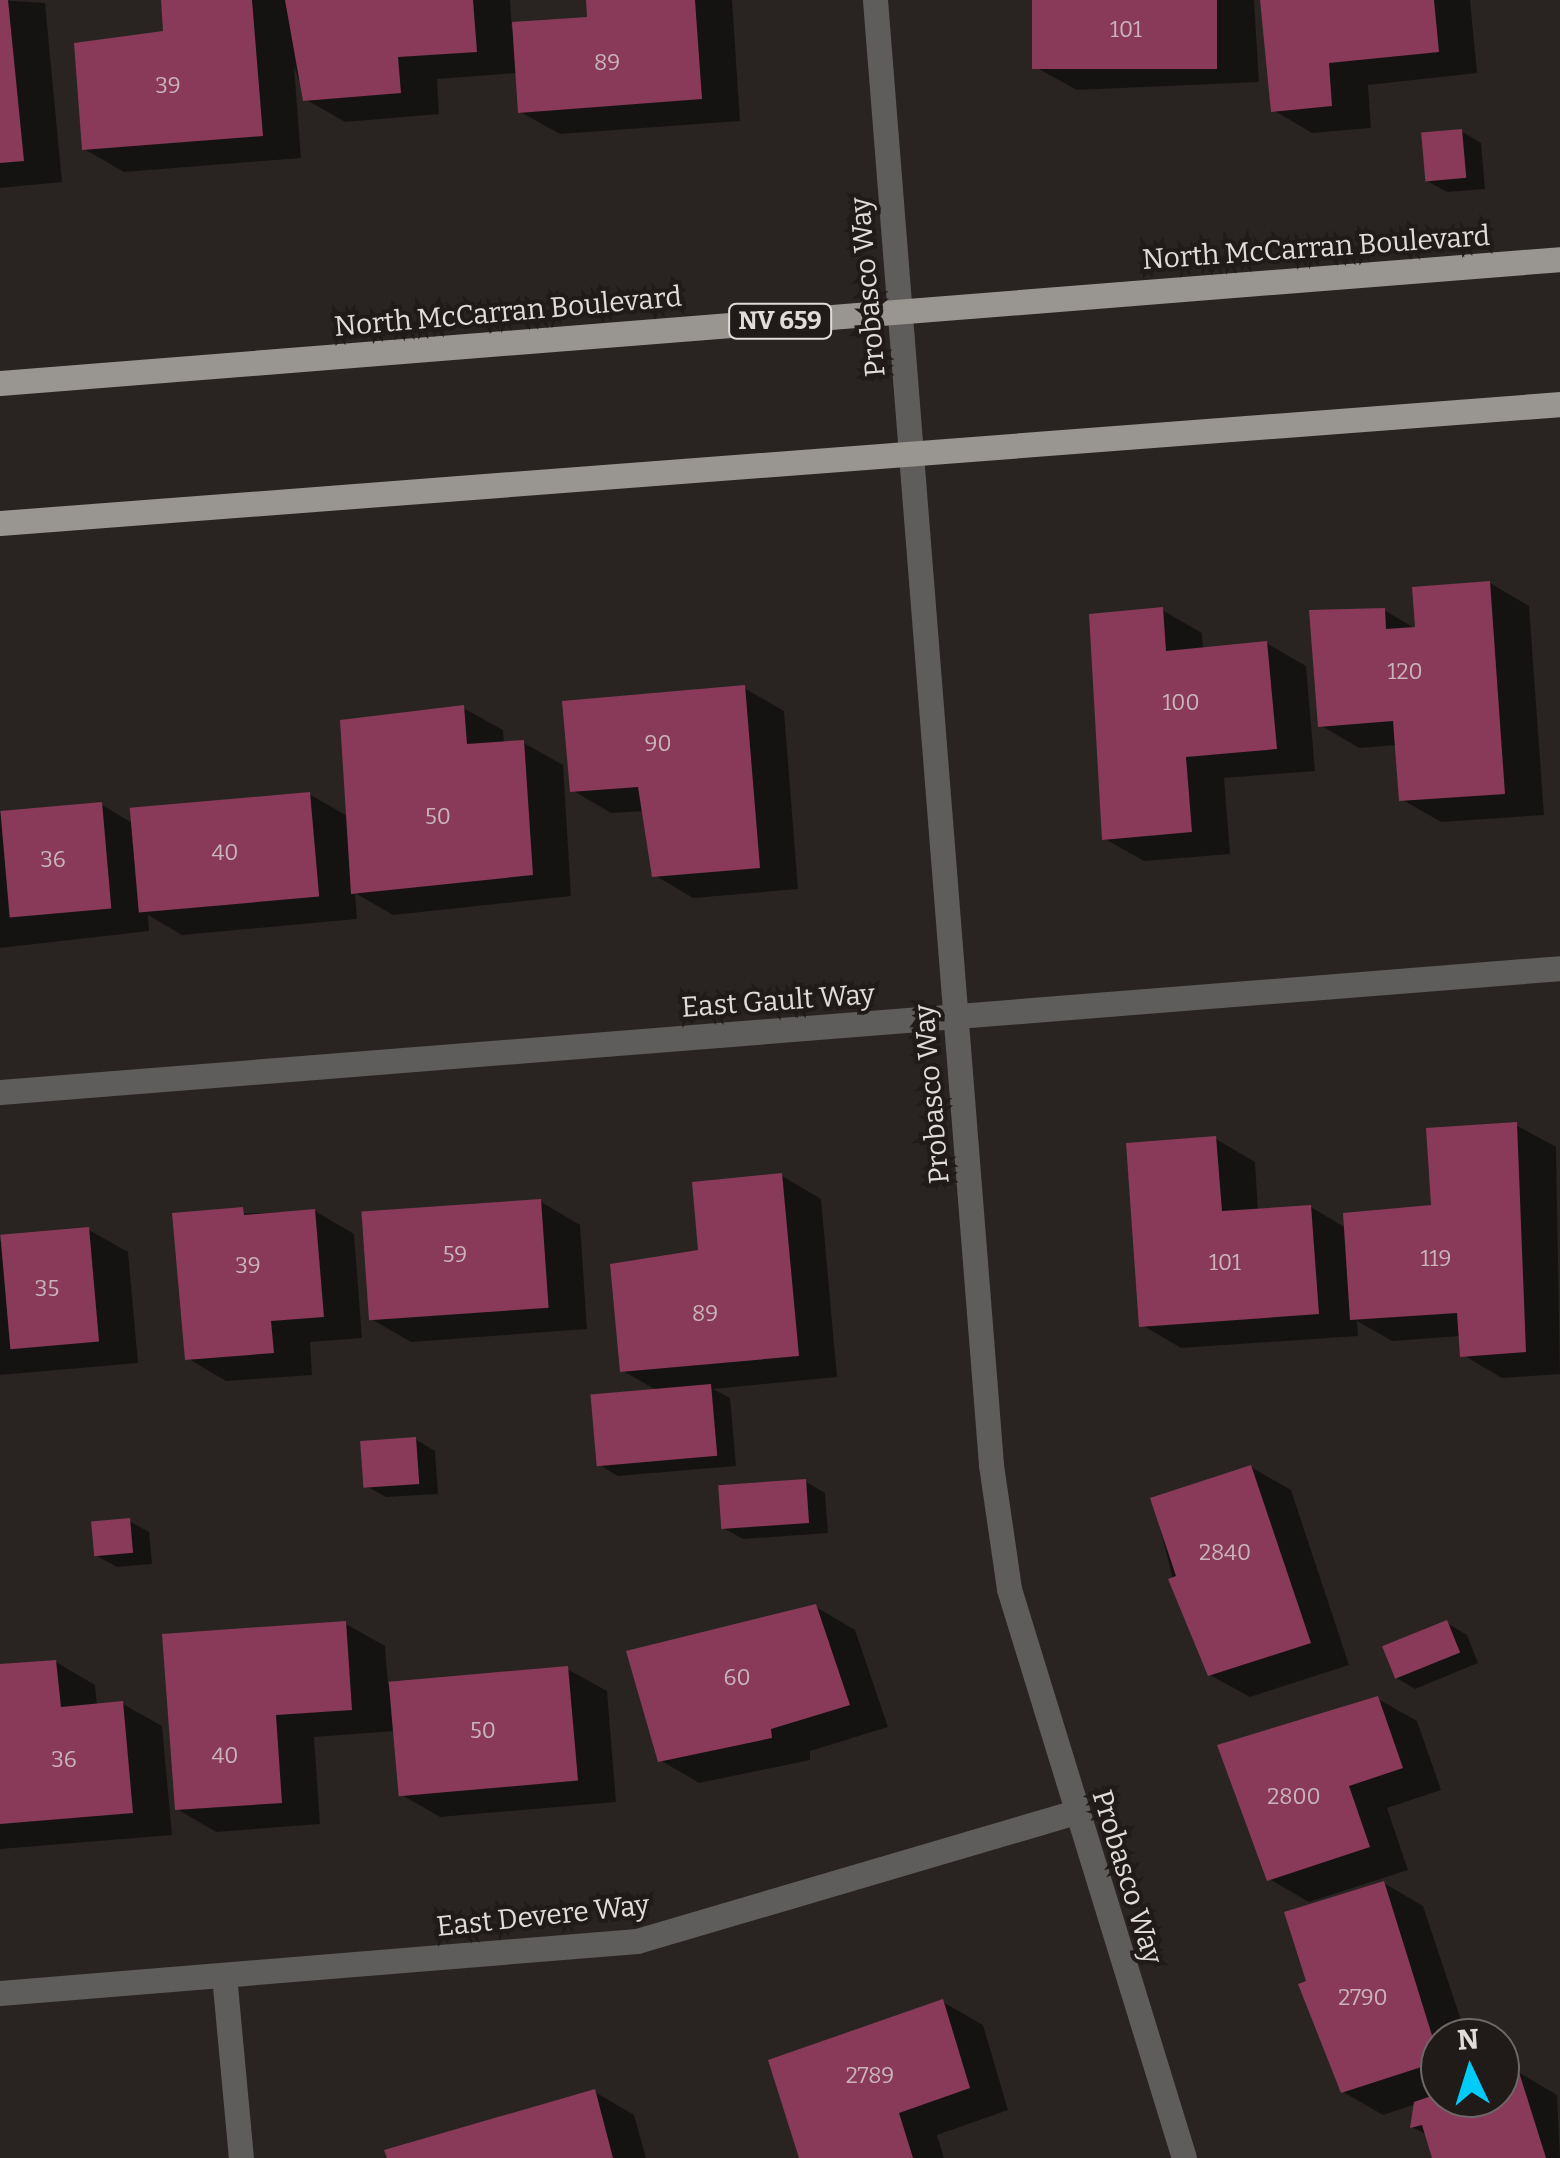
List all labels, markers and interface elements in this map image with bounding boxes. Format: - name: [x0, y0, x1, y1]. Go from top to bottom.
- house number: 101: [1110, 17, 1142, 43]
- house number: 89: [594, 50, 620, 76]
- house number: 39: [155, 73, 181, 99]
- street label: Probasco Way: [843, 196, 893, 378]
- street label: North McCarran Boulevard: [1141, 219, 1491, 277]
- street label: North McCarran Boulevard: [333, 280, 683, 344]
- road number: NV 659: [728, 301, 832, 341]
- house number: 120: [1387, 659, 1423, 685]
- house number: 100: [1162, 690, 1200, 716]
- house number: 90: [645, 731, 671, 757]
- house number: 50: [425, 804, 451, 830]
- house number: 40: [212, 840, 238, 866]
- house number: 36: [40, 847, 66, 873]
- street label: East Gault Way: [680, 977, 876, 1025]
- street label: Probasco Way: [907, 1003, 957, 1185]
- house number: 59: [443, 1242, 467, 1268]
- house number: 119: [1421, 1246, 1451, 1272]
- house number: 101: [1209, 1250, 1241, 1276]
- house number: 39: [235, 1253, 261, 1279]
- house number: 35: [35, 1276, 59, 1302]
- house number: 89: [692, 1301, 718, 1327]
- house number: 2840: [1199, 1540, 1251, 1566]
- house number: 60: [723, 1665, 751, 1691]
- house number: 50: [470, 1718, 496, 1744]
- house number: 40: [212, 1743, 238, 1769]
- house number: 36: [51, 1747, 77, 1773]
- house number: 2800: [1267, 1784, 1321, 1810]
- street label: Probasco Way: [1085, 1786, 1169, 1968]
- street label: East Devere Way: [435, 1888, 651, 1944]
- house number: 2790: [1338, 1985, 1388, 2011]
- north arrow: [1420, 2018, 1520, 2118]
- text: N: [1456, 2022, 1480, 2057]
- house number: 2789: [846, 2063, 894, 2089]

